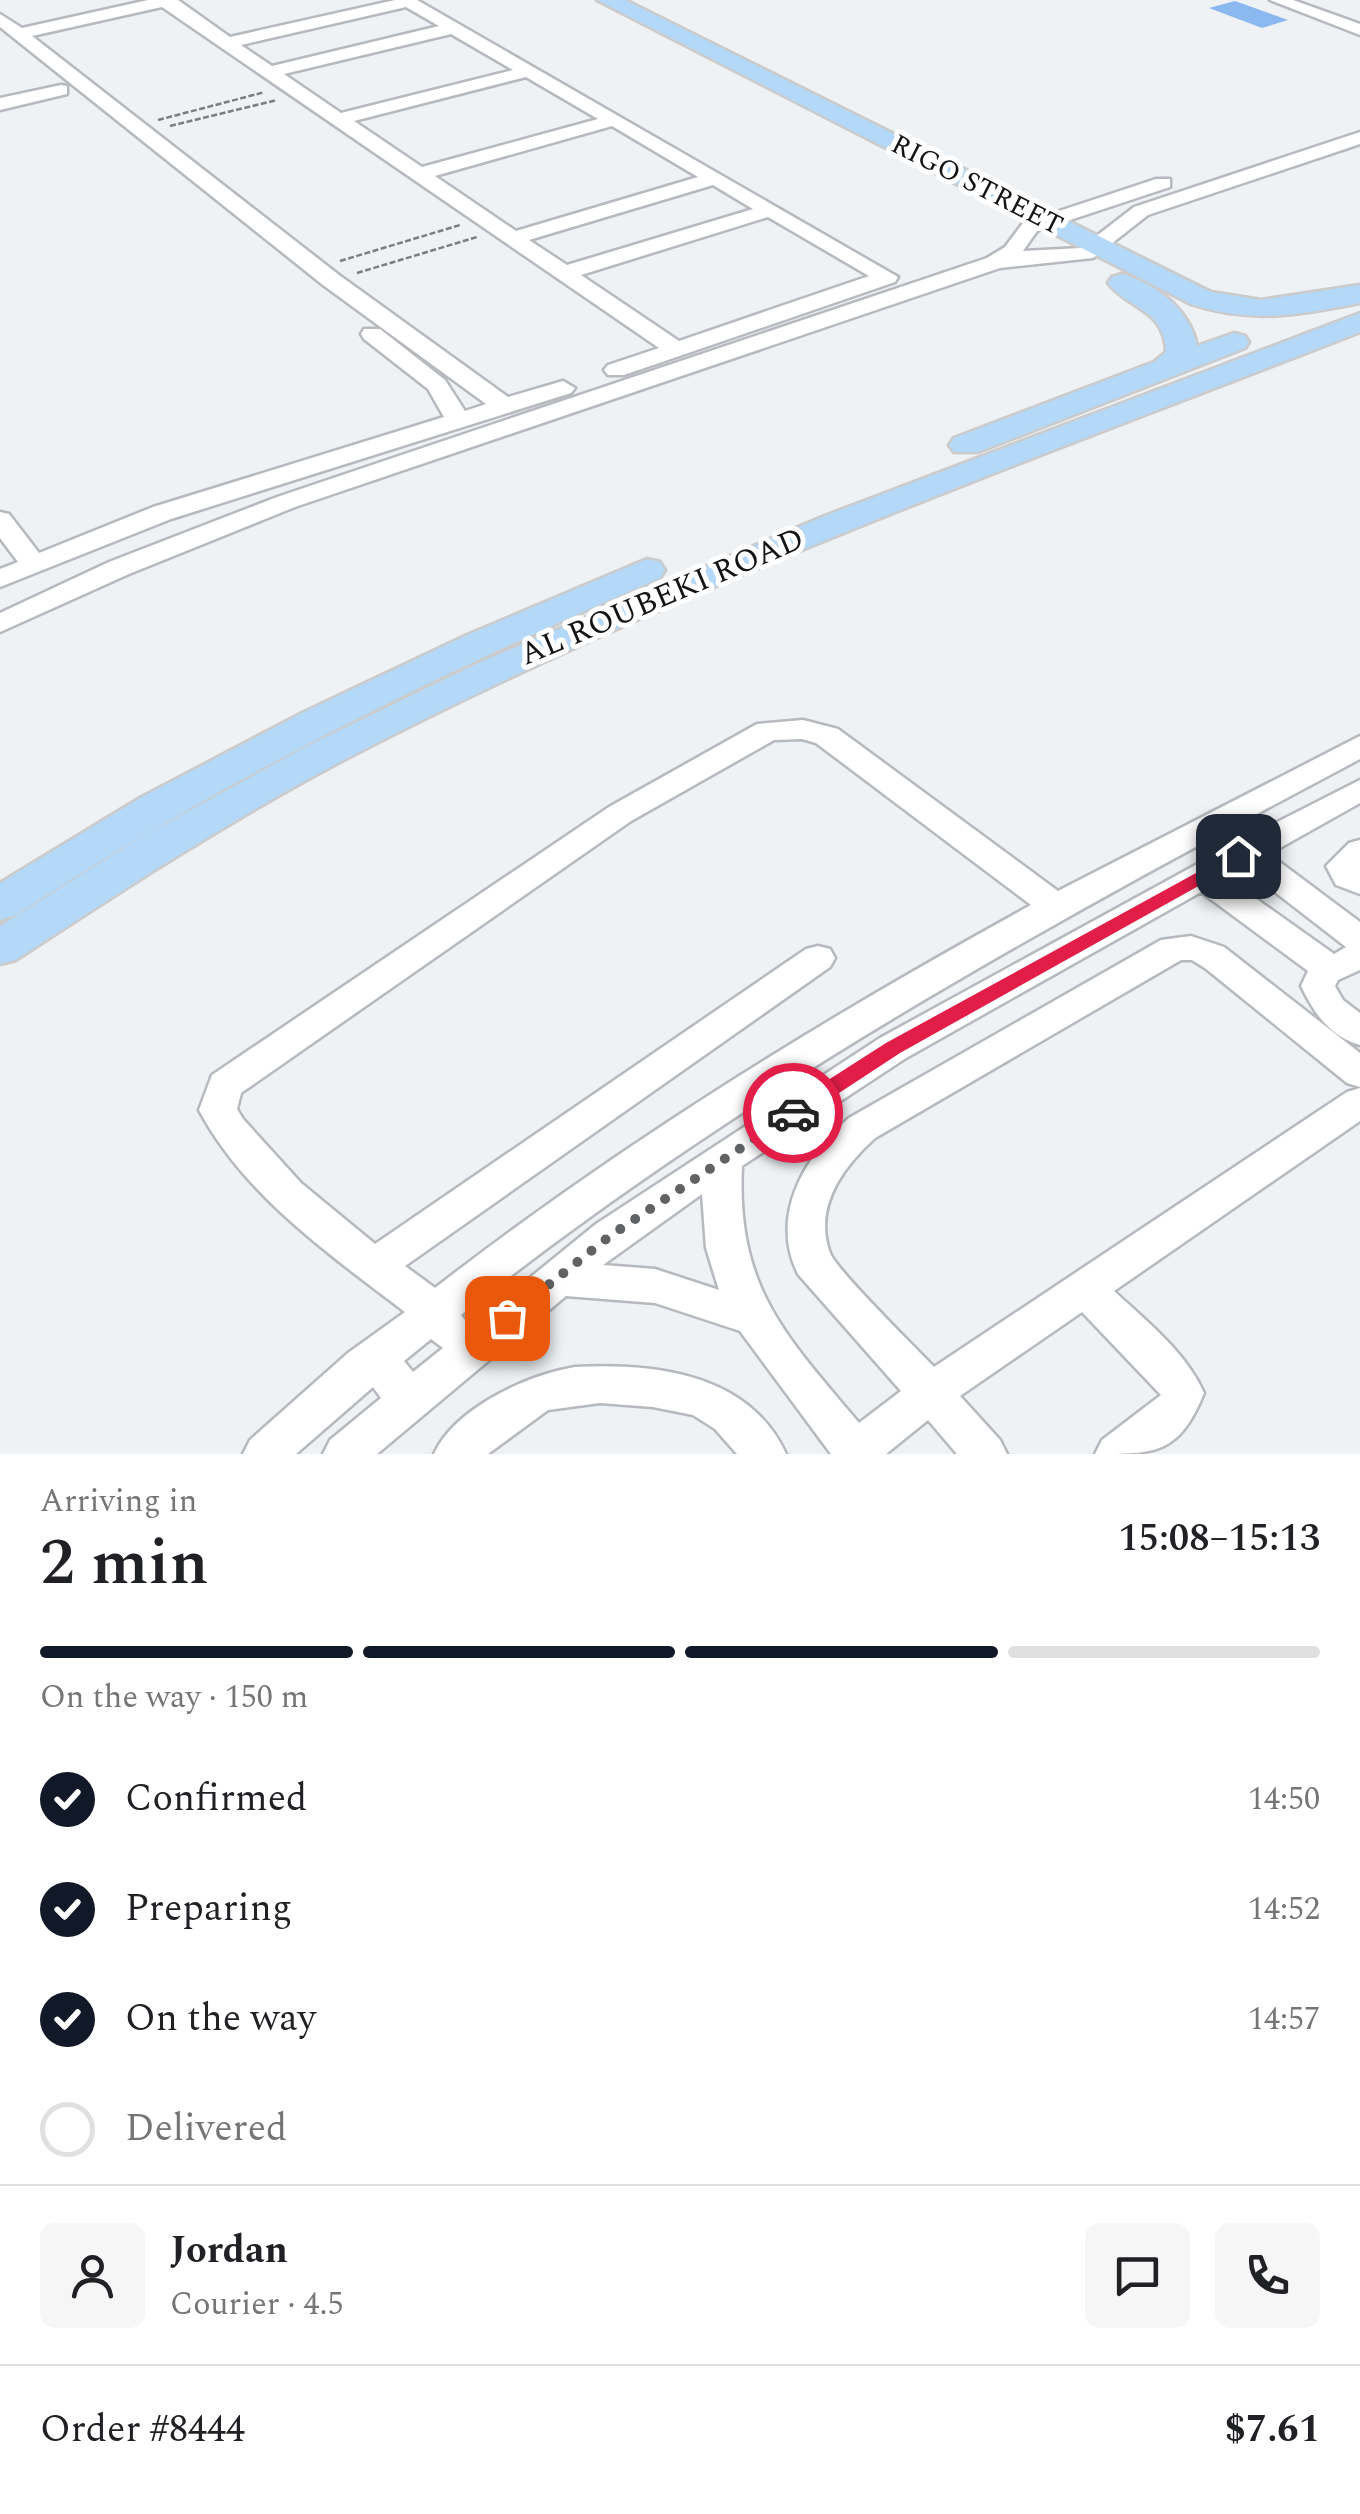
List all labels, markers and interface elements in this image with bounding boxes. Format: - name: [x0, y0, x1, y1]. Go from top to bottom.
- street label: RIGO STREET: [883, 123, 1071, 247]
- street label: AL ROUBEKI ROAD: [512, 515, 812, 679]
- pin: [1196, 814, 1281, 899]
- icon: home: [1211, 829, 1266, 884]
- courier: [743, 1063, 843, 1163]
- icon: car: [766, 1086, 821, 1141]
- pin: [465, 1276, 550, 1361]
- icon: bag: [480, 1291, 535, 1346]
- text: Arriving in: [40, 1477, 197, 1526]
- text: 15:08–15:13: [1118, 1510, 1320, 1568]
- text: 2 min: [40, 1514, 209, 1613]
- text: On the way · 150 m: [40, 1673, 308, 1722]
- text: Confirmed: [125, 1770, 307, 1828]
- icon: check: [40, 1772, 95, 1827]
- text: 14:50: [1248, 1775, 1320, 1824]
- text: Preparing: [125, 1880, 292, 1938]
- icon: check: [40, 1882, 95, 1937]
- text: 14:52: [1248, 1885, 1320, 1934]
- text: On the way: [125, 1990, 316, 2048]
- icon: check: [40, 1992, 95, 2047]
- text: 14:57: [1248, 1995, 1320, 2044]
- text: Delivered: [125, 2100, 287, 2158]
- text: Jordan: [170, 2222, 288, 2280]
- button: person: [40, 2223, 145, 2328]
- button: chat: [1085, 2223, 1190, 2328]
- button: phone: [1215, 2223, 1320, 2328]
- text: Courier · 4.5: [170, 2280, 343, 2329]
- text: Order #8444: [40, 2401, 245, 2459]
- text: $7.61: [1225, 2401, 1320, 2459]

